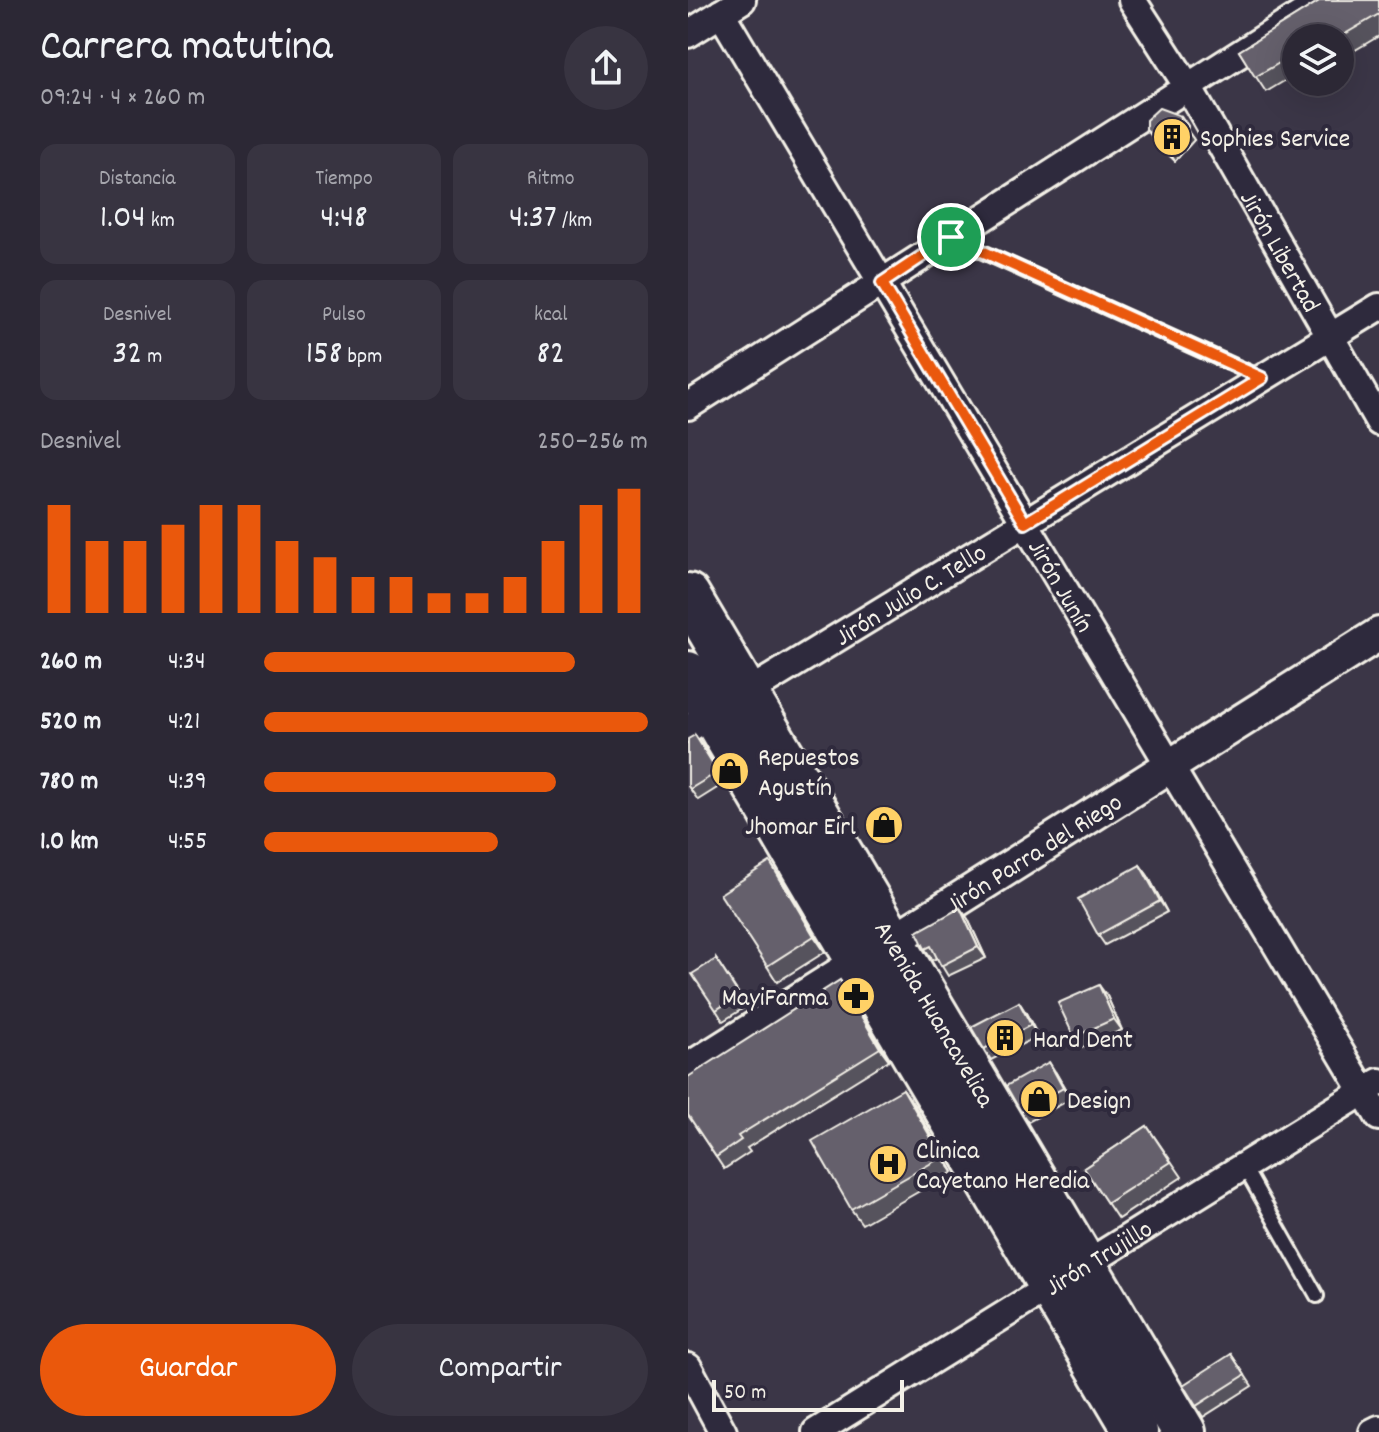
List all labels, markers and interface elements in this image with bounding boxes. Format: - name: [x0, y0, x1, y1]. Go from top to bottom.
- text: Carrera matutina: [40, 18, 333, 81]
- map controls: [1282, 24, 1354, 96]
- button: layers: [1282, 24, 1354, 96]
- button: share: [564, 26, 648, 110]
- text: 09:24 · 4 × 260 m: [40, 80, 205, 117]
- building icon: Sophies Service: [1151, 116, 1193, 158]
- place label: Sophies Service: [1200, 122, 1350, 159]
- text: Distancia: [99, 164, 176, 195]
- text: Tiempo: [315, 164, 373, 195]
- text: Ritmo: [527, 164, 575, 195]
- street label: Jirón Libertad: [1229, 185, 1328, 320]
- text: 1.04: [100, 195, 146, 244]
- text: 4:48: [320, 195, 368, 244]
- text: 4:37: [509, 195, 557, 244]
- pin: [917, 203, 985, 271]
- text: km: [146, 206, 175, 237]
- text: /km: [557, 206, 592, 237]
- icon: arrive: [929, 215, 973, 259]
- text: Desnivel: [103, 300, 172, 331]
- text: Pulso: [322, 300, 366, 331]
- text: kcal: [534, 300, 567, 331]
- text: 32: [112, 331, 142, 380]
- text: 158: [306, 331, 342, 380]
- text: 82: [536, 331, 565, 380]
- text: m: [142, 342, 162, 373]
- text: bpm: [342, 342, 382, 373]
- text: Desnivel: [40, 424, 121, 461]
- text: 250–256 m: [538, 424, 648, 461]
- street label: Jirón Junín: [1017, 533, 1101, 641]
- street label: Jirón Julio C. Tello: [829, 536, 995, 657]
- text: 260 m: [40, 644, 102, 681]
- text: 4:34: [168, 644, 205, 681]
- text: 520 m: [40, 704, 101, 741]
- text: 4:21: [168, 704, 200, 741]
- place label: Repuestos Agustín: [758, 741, 860, 808]
- shop icon: Repuestos Agustín: [709, 750, 751, 792]
- text: 780 m: [40, 764, 98, 801]
- text: 4:39: [168, 764, 207, 801]
- street label: Jirón Parra del Riego: [939, 786, 1130, 925]
- shop icon: Jhomar Eirl: [863, 804, 905, 846]
- place label: Jhomar Eirl: [745, 810, 856, 847]
- text: 1.0 km: [40, 824, 99, 861]
- text: 4:55: [168, 824, 207, 861]
- street label: Avenida Huancavelica: [863, 915, 1003, 1116]
- pharmacy icon: MayiFarma: [835, 975, 877, 1017]
- place label: MayiFarma: [722, 981, 829, 1018]
- building icon: Hard Dent: [984, 1017, 1026, 1059]
- place label: Hard Dent: [1033, 1023, 1133, 1060]
- shop icon: Design: [1018, 1078, 1060, 1120]
- place label: Design: [1067, 1084, 1131, 1121]
- place label: Clinica Cayetano Heredia: [916, 1134, 1090, 1201]
- hospital icon: Clinica Cayetano Heredia: [867, 1143, 909, 1185]
- street label: Jirón Trujillo: [1039, 1212, 1161, 1307]
- button: Guardar: [40, 1324, 336, 1416]
- button: Compartir: [352, 1324, 648, 1416]
- scale bar: [712, 1376, 904, 1412]
- text: 50 m: [724, 1378, 766, 1409]

